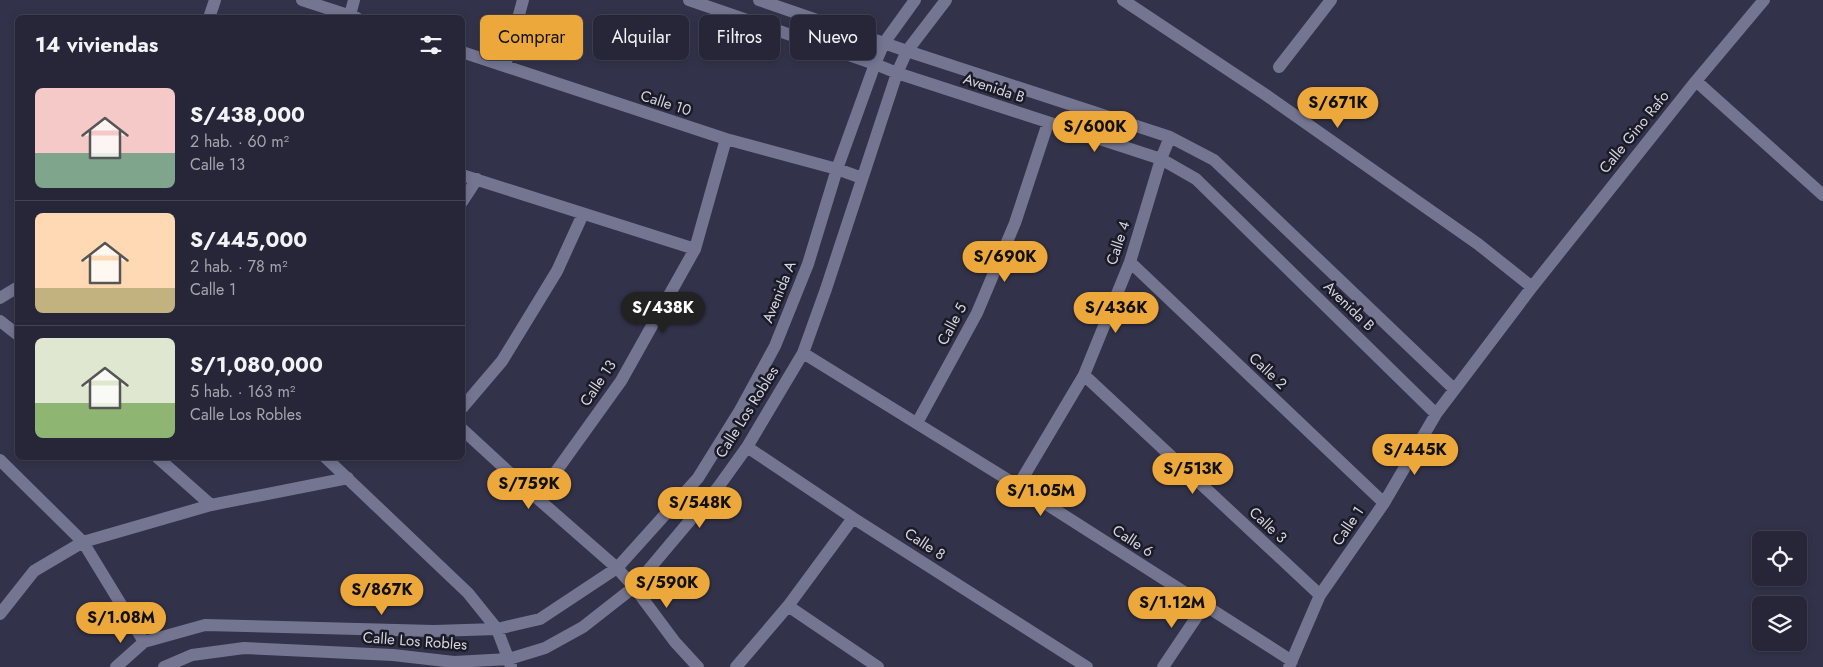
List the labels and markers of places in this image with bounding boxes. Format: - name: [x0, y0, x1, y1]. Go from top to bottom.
- pin: S/671K: [1297, 86, 1379, 129]
- pin: S/600K: [1054, 110, 1136, 153]
- pin: S/690K: [964, 240, 1046, 283]
- pin: S/438K: [622, 292, 704, 334]
- pin: S/436K: [1075, 292, 1157, 334]
- pin: S/445K: [1374, 434, 1456, 476]
- pin: S/513K: [1152, 452, 1234, 495]
- pin: S/759K: [488, 468, 570, 510]
- pin: S/1.05M: [995, 474, 1087, 517]
- pin: S/548K: [659, 486, 741, 529]
- pin: S/590K: [626, 566, 708, 609]
- pin: S/867K: [341, 574, 423, 616]
- pin: S/1.12M: [1126, 586, 1218, 629]
- pin: S/1.08M: [75, 602, 167, 644]

